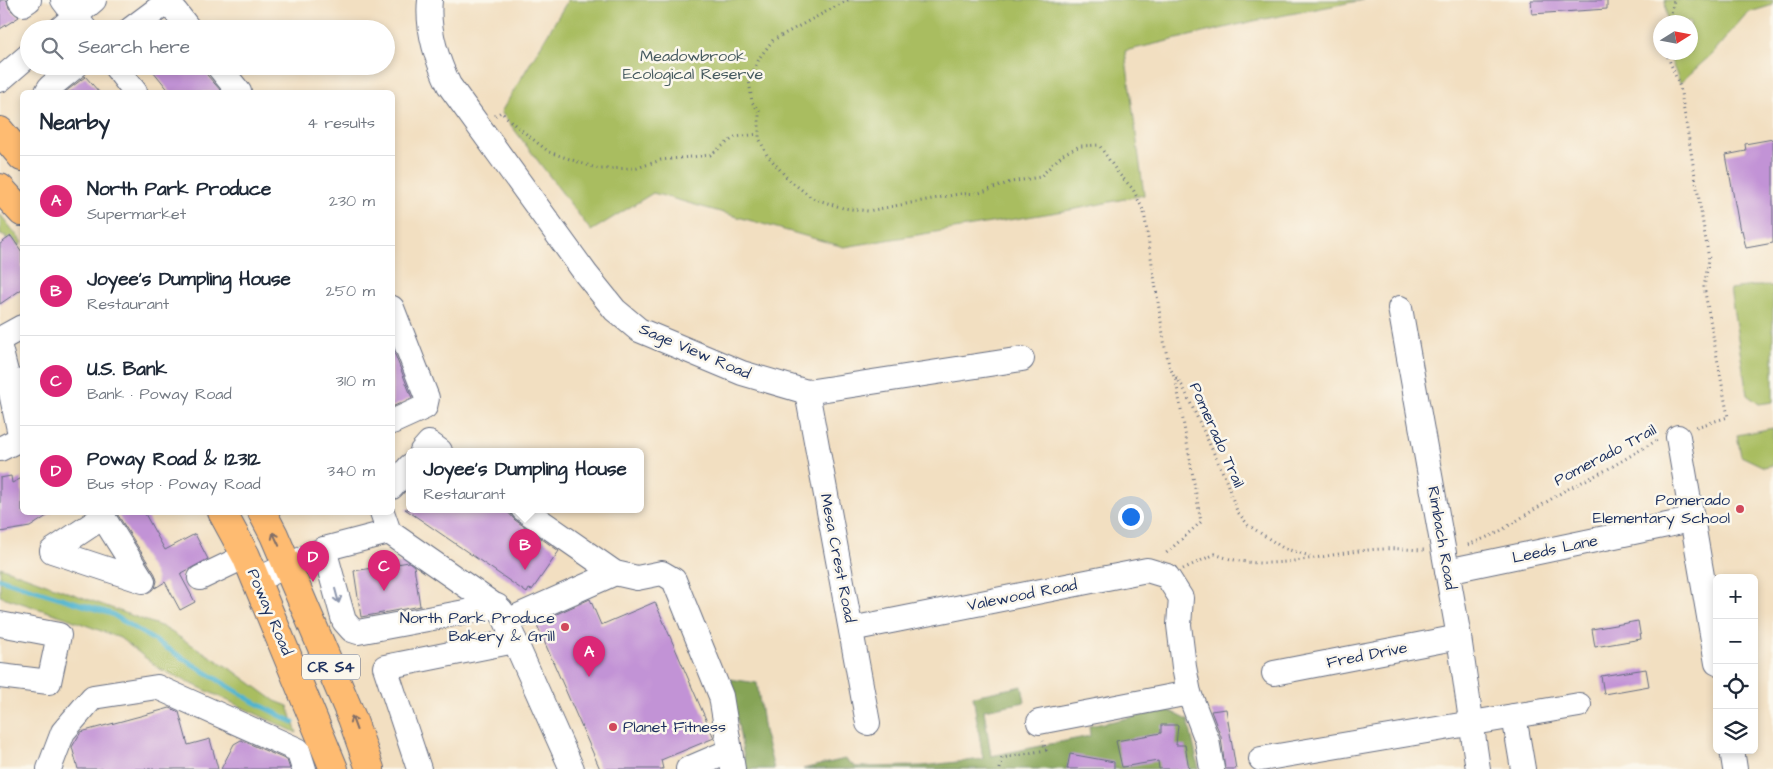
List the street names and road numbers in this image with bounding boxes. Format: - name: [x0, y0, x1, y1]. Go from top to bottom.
- street label: Sage View Road: [636, 318, 754, 385]
- street label: Pomerado Trail: [1184, 379, 1250, 491]
- street label: Pomerado Trail: [1550, 419, 1660, 491]
- street label: Rimbach Road: [1422, 485, 1462, 591]
- street label: Mesa Crest Road: [815, 492, 861, 624]
- street label: Leeds Lane: [1510, 529, 1600, 569]
- street label: Poway Road: [241, 565, 298, 659]
- street label: Valewood Road: [965, 574, 1079, 616]
- street label: Fred Drive: [1325, 636, 1410, 674]
- road number: CR S4: [302, 654, 360, 680]

